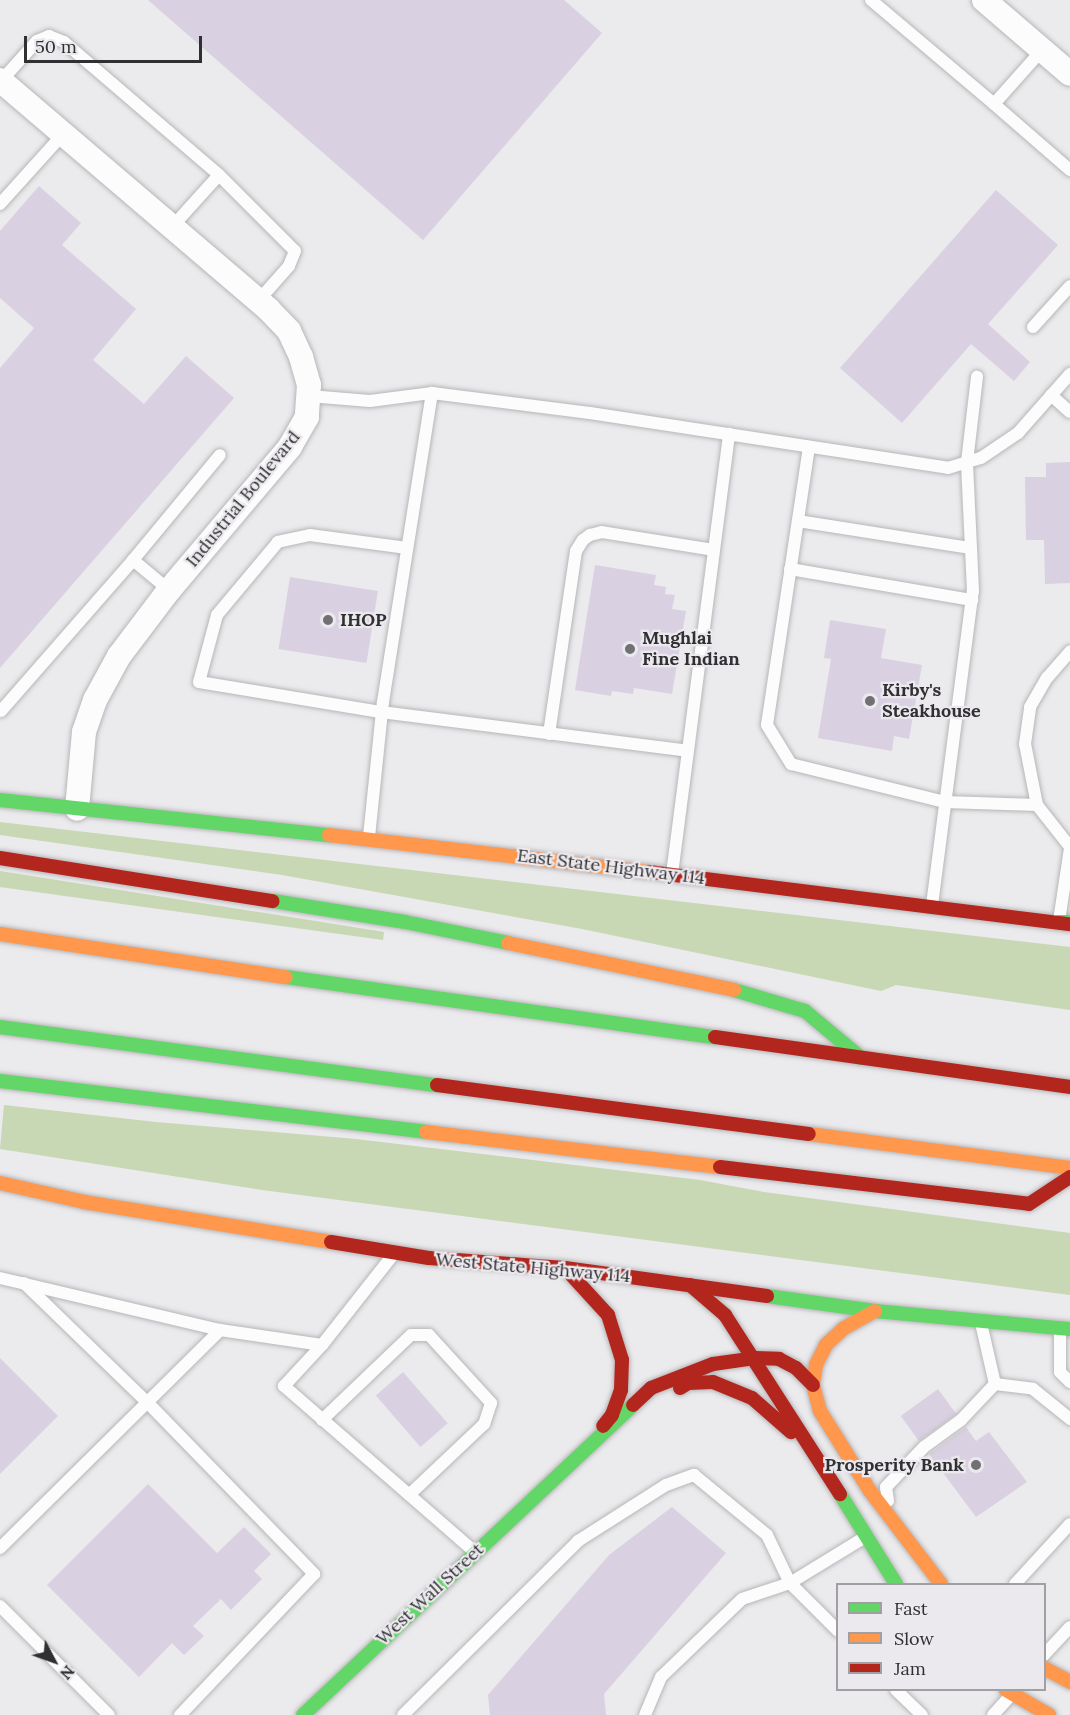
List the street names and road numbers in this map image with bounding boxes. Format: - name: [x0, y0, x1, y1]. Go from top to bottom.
- street label: Industrial Boulevard: [181, 427, 305, 571]
- street label: East State Highway 114: [516, 845, 706, 889]
- street label: West State Highway 114: [435, 1249, 631, 1287]
- street label: West Wall Street: [372, 1539, 488, 1649]

